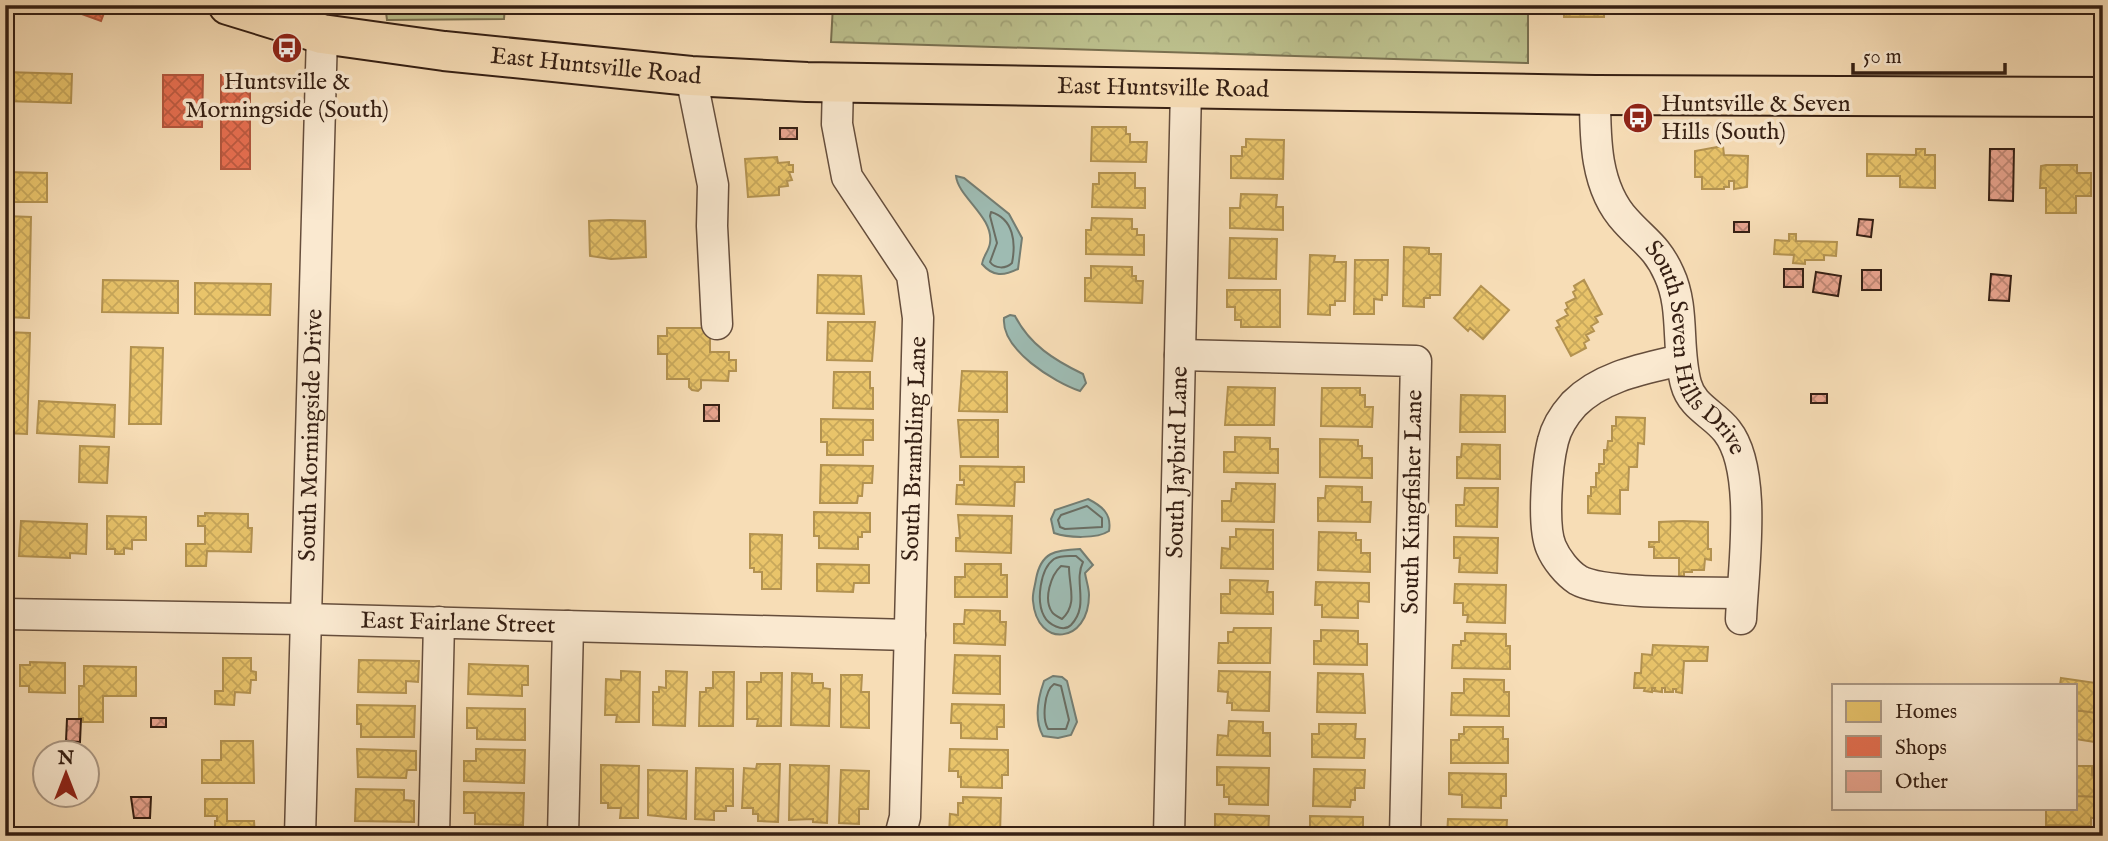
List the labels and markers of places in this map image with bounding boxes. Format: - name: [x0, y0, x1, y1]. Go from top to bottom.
- bus stop icon: Huntsville & Morningside (South): [270, 31, 304, 65]
- place label: Huntsville & Morningside (South): [185, 67, 389, 126]
- place label: Huntsville & Seven Hills (South): [1661, 89, 1851, 148]
- bus stop icon: Huntsville & Seven Hills (South): [1621, 101, 1655, 135]

